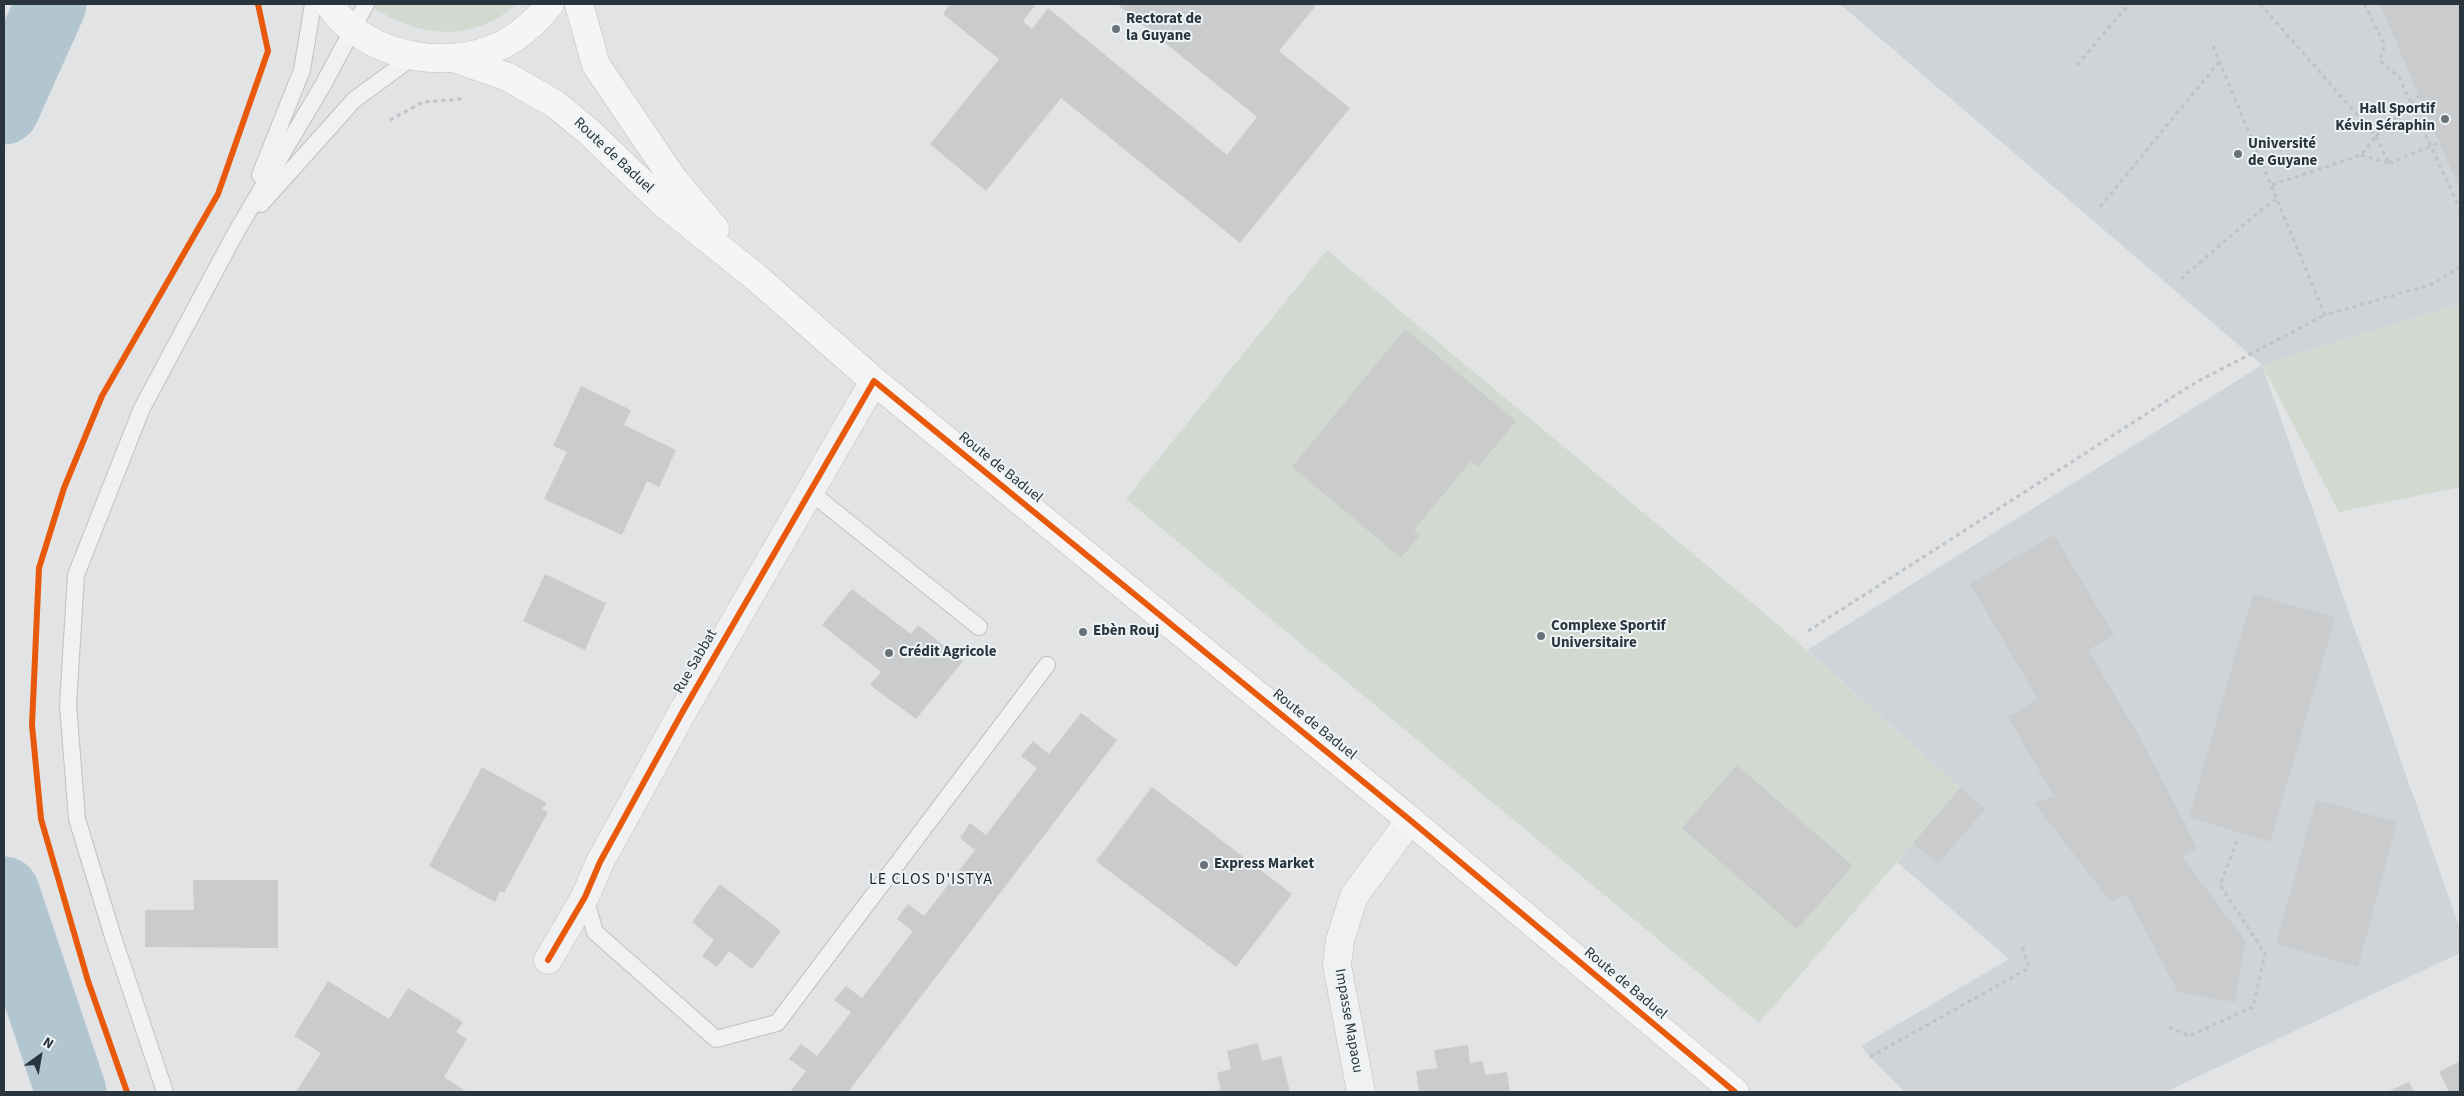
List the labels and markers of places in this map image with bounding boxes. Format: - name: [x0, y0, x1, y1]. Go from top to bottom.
- place label: Rectorat de la Guyane: [1126, 11, 1202, 46]
- marker: Rectorat de la Guyane: [1110, 23, 1122, 35]
- place label: Hall Sportif Kévin Séraphin: [2335, 101, 2435, 136]
- marker: Hall Sportif Kévin Séraphin: [2439, 113, 2451, 125]
- place label: Université de Guyane: [2248, 136, 2317, 171]
- marker: Université de Guyane: [2232, 148, 2244, 160]
- place label: Complexe Sportif Universitaire: [1551, 618, 1666, 653]
- place label: Ebèn Rouj: [1093, 623, 1159, 641]
- marker: Ebèn Rouj: [1077, 626, 1089, 638]
- marker: Complexe Sportif Universitaire: [1535, 630, 1547, 642]
- place label: Crédit Agricole: [899, 644, 997, 662]
- marker: Crédit Agricole: [883, 647, 895, 659]
- place label: Express Market: [1214, 856, 1314, 874]
- marker: Express Market: [1198, 859, 1210, 871]

